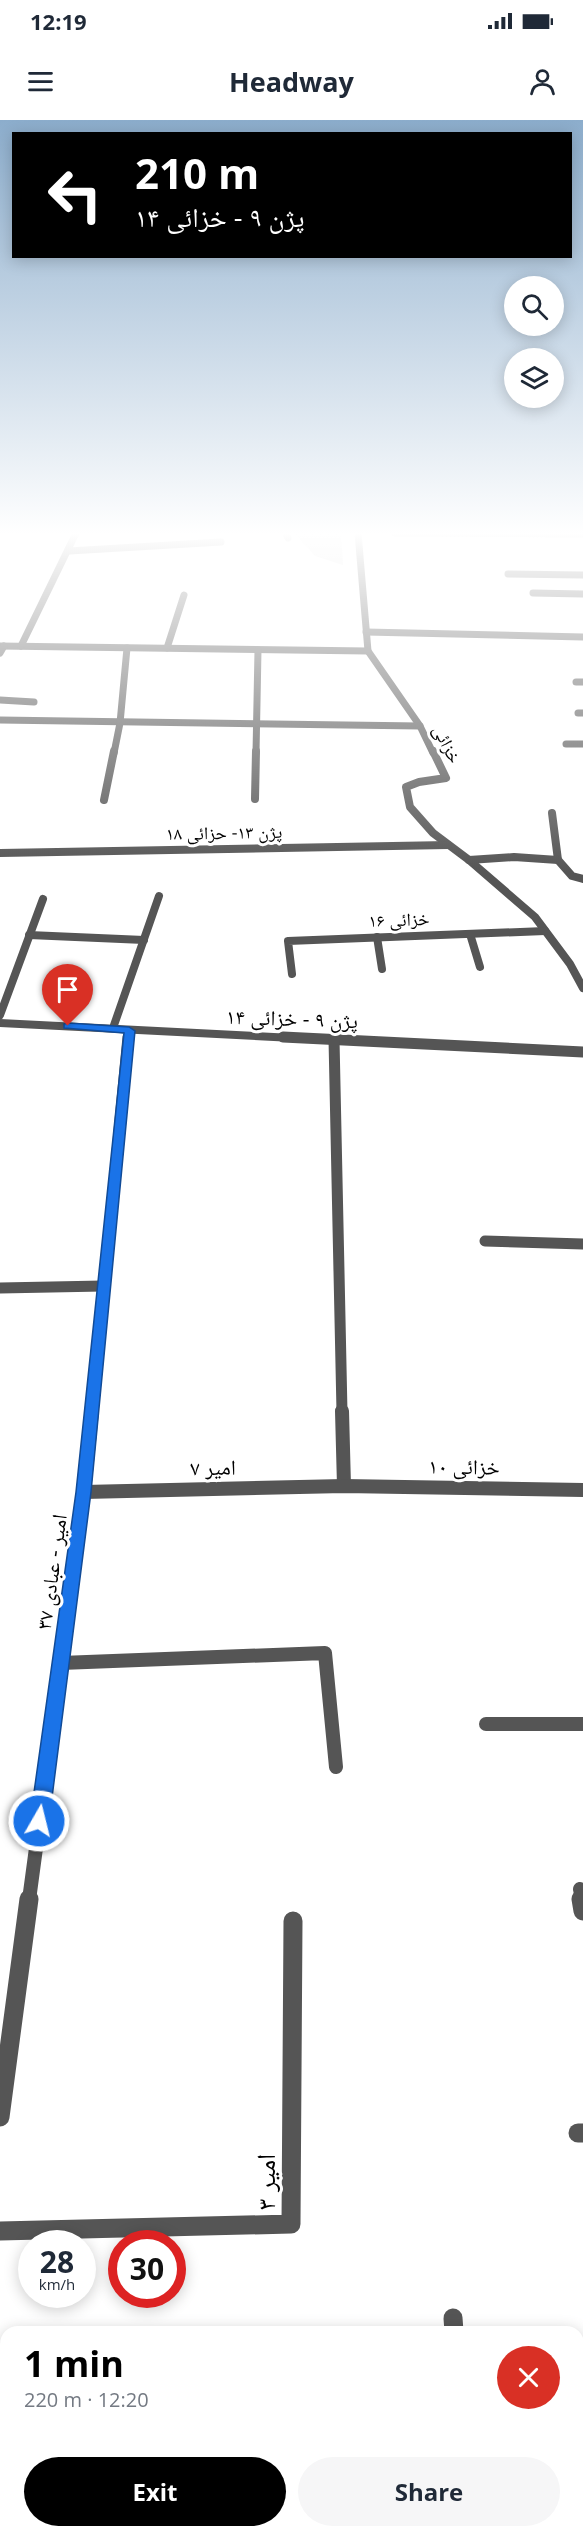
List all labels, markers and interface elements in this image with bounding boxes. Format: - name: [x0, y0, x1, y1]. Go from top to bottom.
- text: 12:19: [30, 6, 87, 36]
- text: Headway: [229, 63, 354, 100]
- icon: menu: [24, 65, 57, 98]
- icon: person: [526, 65, 559, 98]
- text: 210 m: [135, 144, 259, 201]
- icon: left: [36, 156, 114, 234]
- text: پژن ۹ - خزائی ۱۴: [135, 198, 305, 235]
- map controls: [504, 276, 564, 408]
- button: search: [504, 276, 564, 336]
- button: layers: [504, 348, 564, 408]
- street label: خزائی: [428, 720, 468, 767]
- street label: پژن ۱۳- حزائی ۱۸: [166, 819, 282, 845]
- street label: خزائی ۱۶: [368, 906, 430, 932]
- pin: [42, 964, 93, 1026]
- icon: arrive: [51, 973, 84, 1006]
- street label: پژن ۹ - خزائی ۱۴: [226, 1002, 358, 1034]
- street label: خزائی ۱۰: [428, 1451, 500, 1481]
- street label: امیر ۷: [190, 1453, 236, 1481]
- street label: امیر - عبادی ۳۷: [29, 1512, 73, 1631]
- position arrow: [7, 1789, 71, 1853]
- street label: امیر ۳: [247, 2154, 283, 2210]
- speed limit sign: 30: [108, 2230, 186, 2308]
- text: 28: [40, 2241, 74, 2282]
- text: km/h: [39, 2274, 75, 2294]
- text: 1 min: [24, 2339, 124, 2388]
- button: close: [497, 2346, 560, 2409]
- text: 220 m · 12:20: [24, 2386, 149, 2413]
- button: Exit: [24, 2457, 286, 2526]
- button: Share: [298, 2457, 560, 2526]

